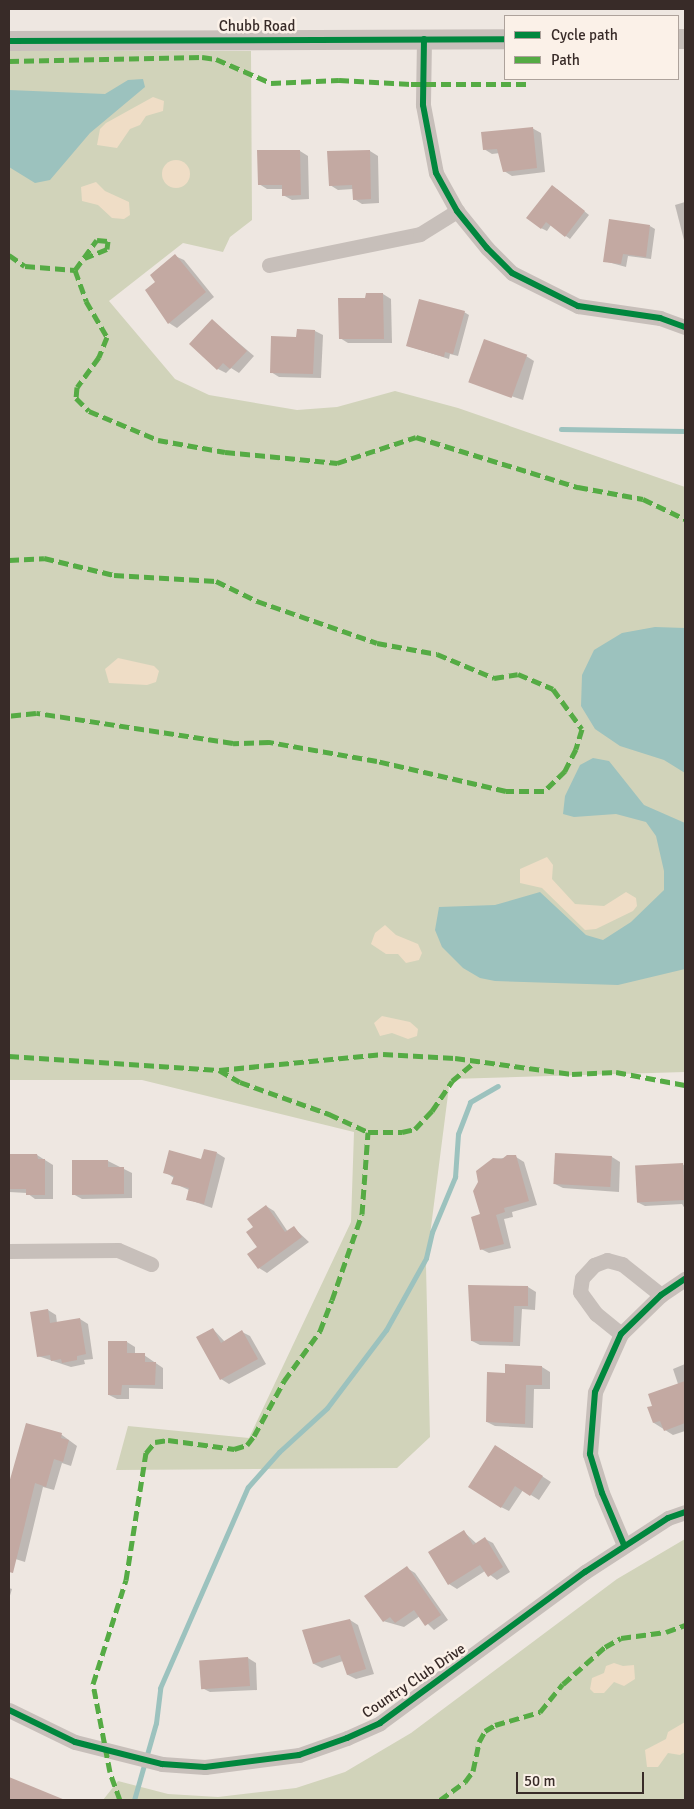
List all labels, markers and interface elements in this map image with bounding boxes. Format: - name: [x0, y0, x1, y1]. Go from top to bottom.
- legend: [504, 15, 679, 80]
- street label: Chubb Road: [219, 18, 295, 36]
- text: Cycle path: [551, 26, 618, 44]
- text: Path: [551, 51, 580, 69]
- street label: Country Club Drive: [359, 1640, 469, 1722]
- scale bar: [519, 1762, 646, 1794]
- text: 50 m: [524, 1772, 555, 1790]

